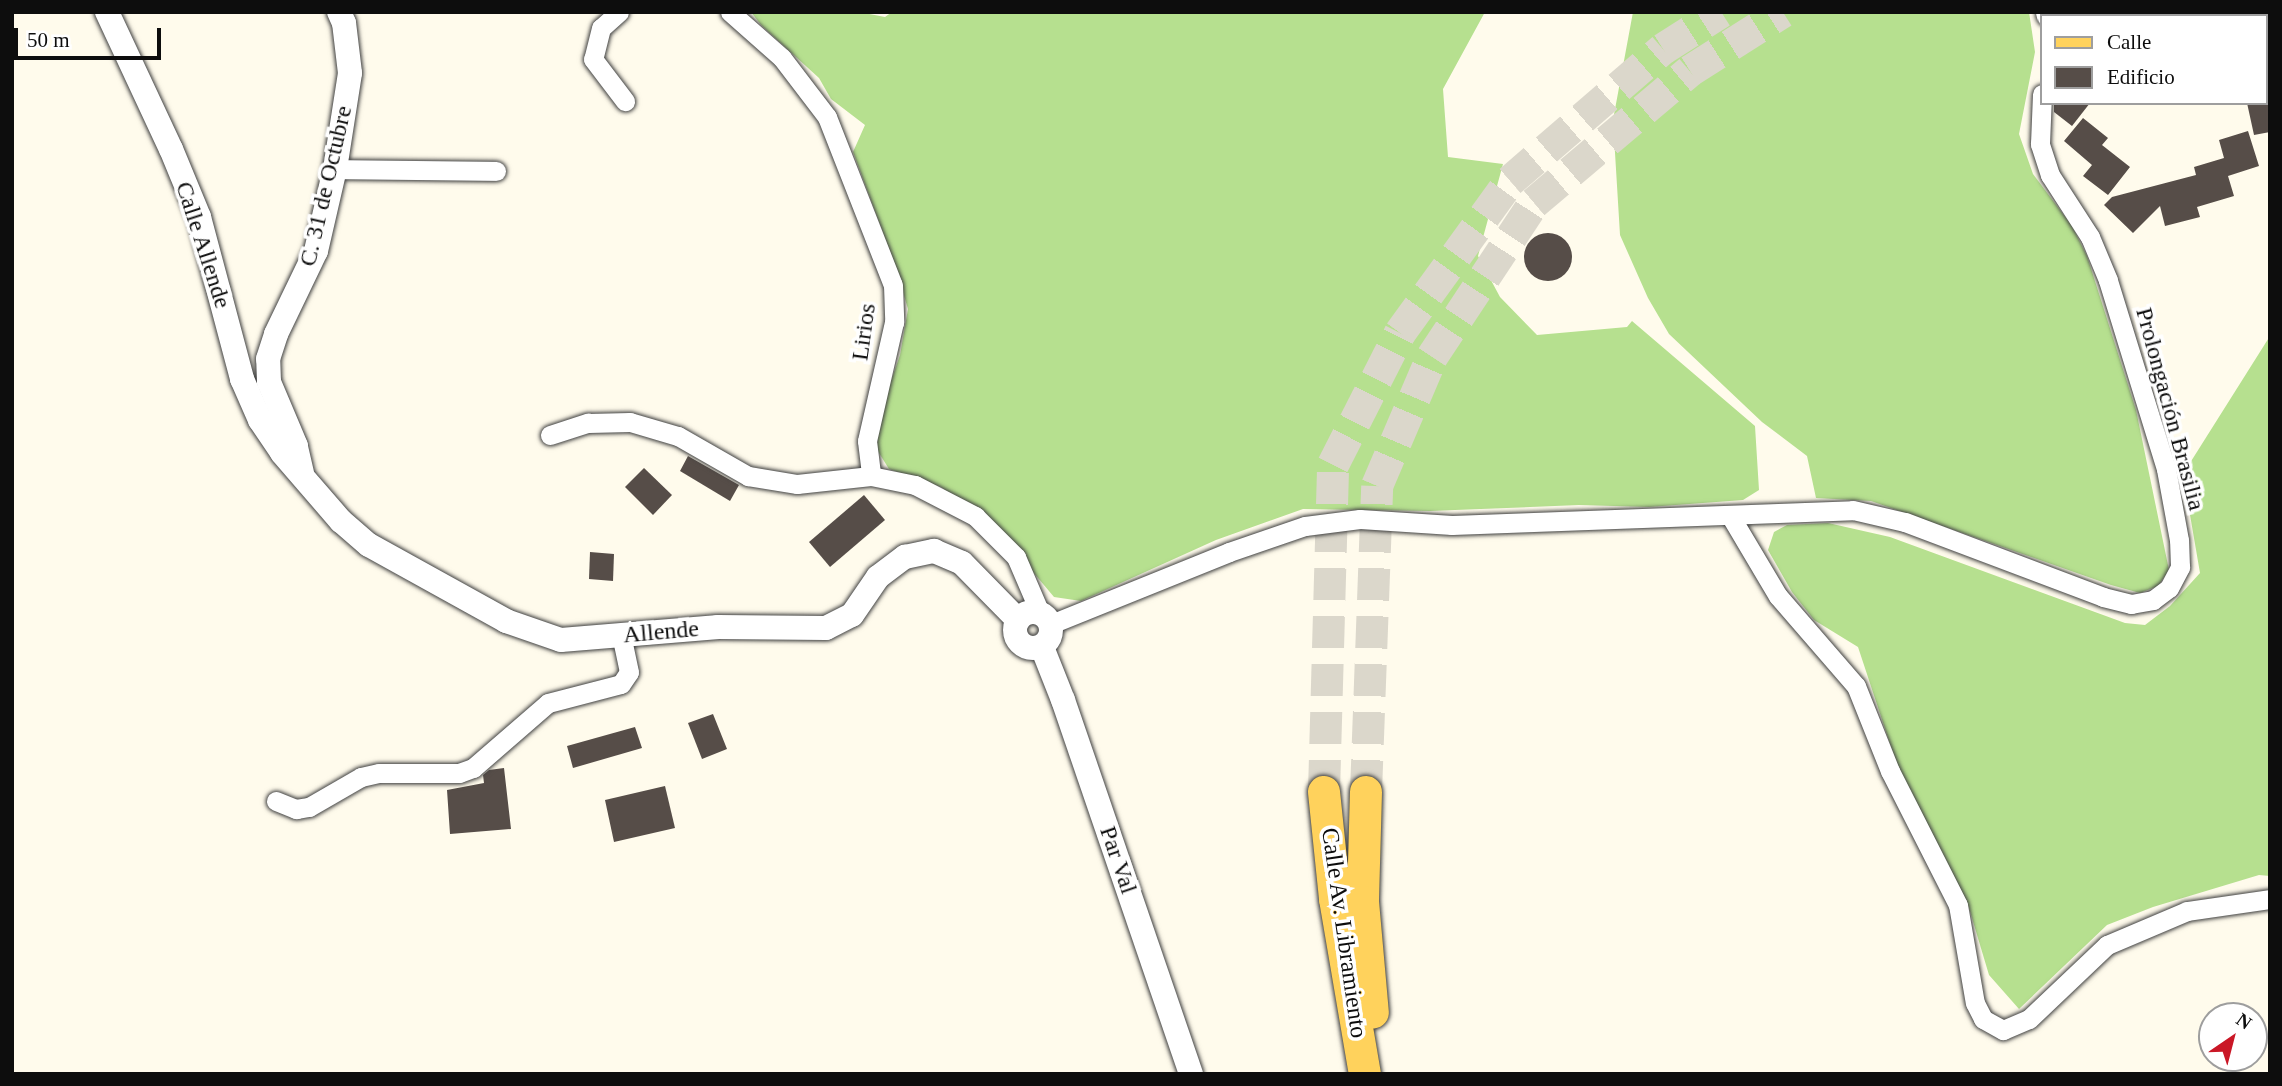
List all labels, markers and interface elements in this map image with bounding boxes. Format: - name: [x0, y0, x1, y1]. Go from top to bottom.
- scale bar: [18, 14, 164, 58]
- legend: [2040, 14, 2268, 105]
- text: 50 m: [27, 28, 70, 52]
- text: Calle: [2107, 30, 2151, 54]
- text: Edificio: [2107, 65, 2175, 89]
- street label: C. 31 de Octubre: [294, 103, 358, 269]
- street label: Calle Allende: [169, 177, 237, 313]
- street label: Lirios: [846, 302, 882, 362]
- street label: Prolongación Brasilia: [2129, 305, 2211, 513]
- street label: Allende: [622, 614, 700, 650]
- street label: Par Val: [1093, 822, 1143, 898]
- street label: Calle Av. Libramiento: [1315, 825, 1373, 1041]
- north arrow: [2198, 1002, 2268, 1072]
- text: N: [2233, 1008, 2256, 1034]

